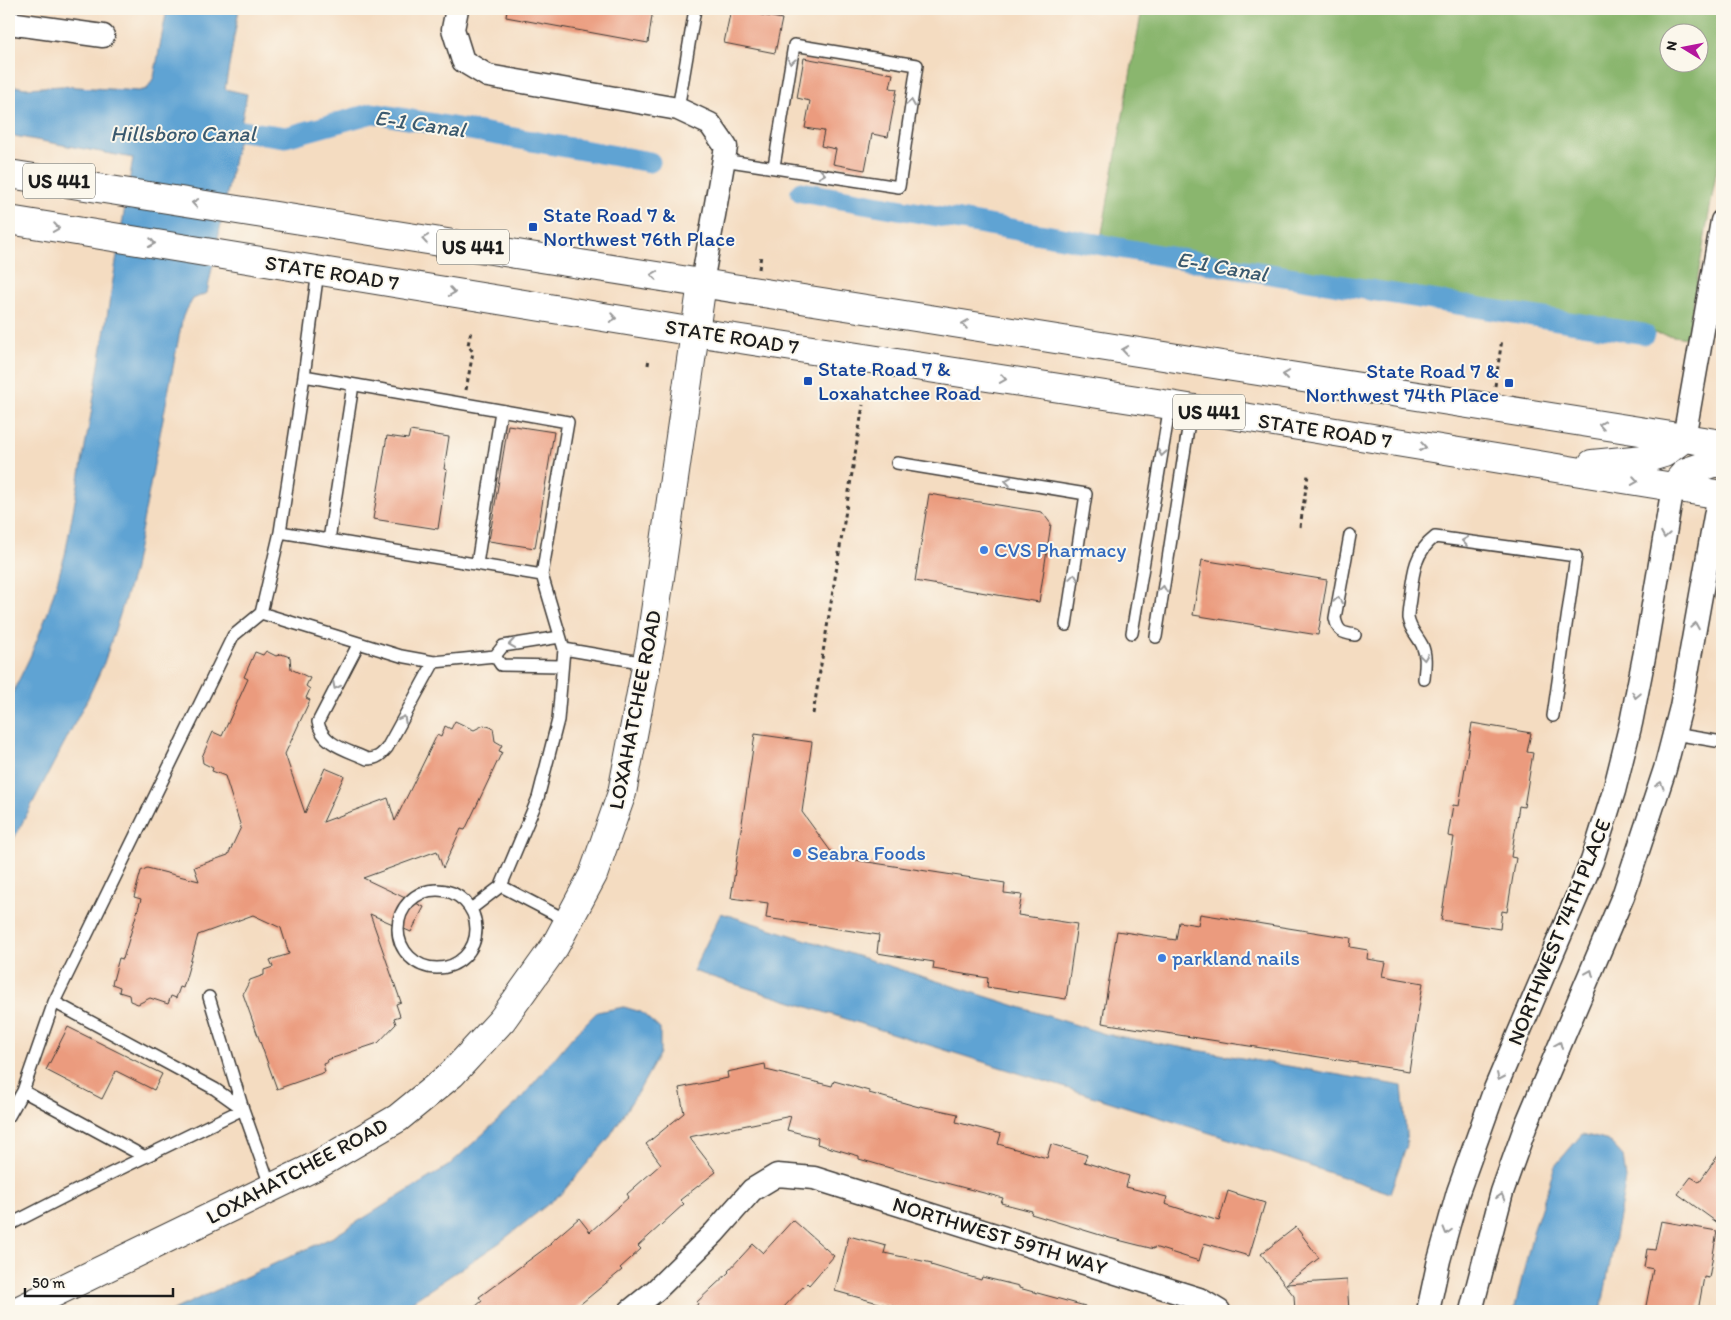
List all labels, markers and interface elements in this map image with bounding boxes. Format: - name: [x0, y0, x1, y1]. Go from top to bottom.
- north arrow: [1658, 22, 1708, 72]
- text: N: [1662, 40, 1681, 52]
- one-way arrow: [787, 57, 797, 65]
- one-way arrow: [906, 99, 916, 108]
- water label: E-1 Canal: [373, 104, 469, 143]
- water label: Hillsboro Canal: [110, 120, 257, 147]
- road number: US 441: [23, 164, 95, 198]
- one-way arrow: [817, 169, 826, 179]
- one-way arrow: [190, 198, 199, 208]
- place label: State Road 7 & Northwest 76th Place: [543, 202, 735, 251]
- marker: State Road 7 & Northwest 76th Place: [527, 221, 539, 233]
- one-way arrow: [52, 222, 60, 232]
- road number: US 441: [437, 230, 509, 264]
- one-way arrow: [420, 235, 429, 245]
- one-way arrow: [148, 237, 156, 248]
- water label: E-1 Canal: [1175, 245, 1271, 288]
- street label: STATE ROAD 7: [263, 250, 401, 295]
- one-way arrow: [650, 271, 659, 281]
- one-way arrow: [448, 287, 457, 297]
- one-way arrow: [609, 313, 617, 323]
- street label: STATE ROAD 7: [663, 314, 801, 359]
- one-way arrow: [960, 320, 969, 330]
- one-way arrow: [1121, 345, 1129, 355]
- place label: State Road 7 & Loxahatchee Road: [818, 356, 981, 405]
- place label: State Road 7 & Northwest 74th Place: [1305, 358, 1499, 407]
- one-way arrow: [1281, 370, 1289, 381]
- one-way arrow: [999, 374, 1007, 384]
- marker: State Road 7 & Loxahatchee Road: [802, 375, 814, 387]
- marker: State Road 7 & Northwest 74th Place: [1503, 377, 1515, 389]
- road number: US 441: [1173, 394, 1245, 430]
- street label: STATE ROAD 7: [1256, 408, 1394, 453]
- one-way arrow: [1597, 421, 1606, 431]
- one-way arrow: [1418, 441, 1427, 451]
- one-way arrow: [1157, 449, 1167, 458]
- one-way arrow: [1631, 475, 1639, 486]
- one-way arrow: [1004, 476, 1012, 487]
- one-way arrow: [1660, 531, 1670, 539]
- one-way arrow: [1461, 536, 1469, 547]
- place label: CVS Pharmacy: [994, 537, 1126, 562]
- marker: CVS Pharmacy: [978, 544, 990, 556]
- one-way arrow: [1068, 572, 1078, 581]
- one-way arrow: [1158, 585, 1168, 593]
- one-way arrow: [1333, 595, 1343, 604]
- street label: LOXAHATCHEE ROAD: [603, 608, 666, 812]
- one-way arrow: [1690, 622, 1700, 631]
- one-way arrow: [508, 638, 516, 649]
- one-way arrow: [1418, 654, 1429, 662]
- one-way arrow: [332, 681, 342, 690]
- one-way arrow: [1632, 691, 1642, 699]
- one-way arrow: [396, 715, 406, 724]
- one-way arrow: [1654, 781, 1664, 790]
- street label: NORTHWEST 74TH PLACE: [1502, 815, 1616, 1049]
- place label: Seabra Foods: [807, 840, 926, 865]
- marker: Seabra Foods: [791, 847, 803, 859]
- place label: parkland nails: [1172, 945, 1300, 970]
- marker: parkland nails: [1156, 952, 1168, 964]
- one-way arrow: [1583, 969, 1594, 978]
- one-way arrow: [1553, 1041, 1564, 1050]
- one-way arrow: [1495, 1072, 1506, 1081]
- street label: LOXAHATCHEE ROAD: [202, 1112, 392, 1229]
- street label: NORTHWEST 59TH WAY: [890, 1191, 1110, 1280]
- one-way arrow: [1496, 1193, 1506, 1201]
- one-way arrow: [1443, 1226, 1453, 1234]
- scale bar: [25, 1265, 172, 1297]
- text: 50 m: [32, 1274, 65, 1292]

